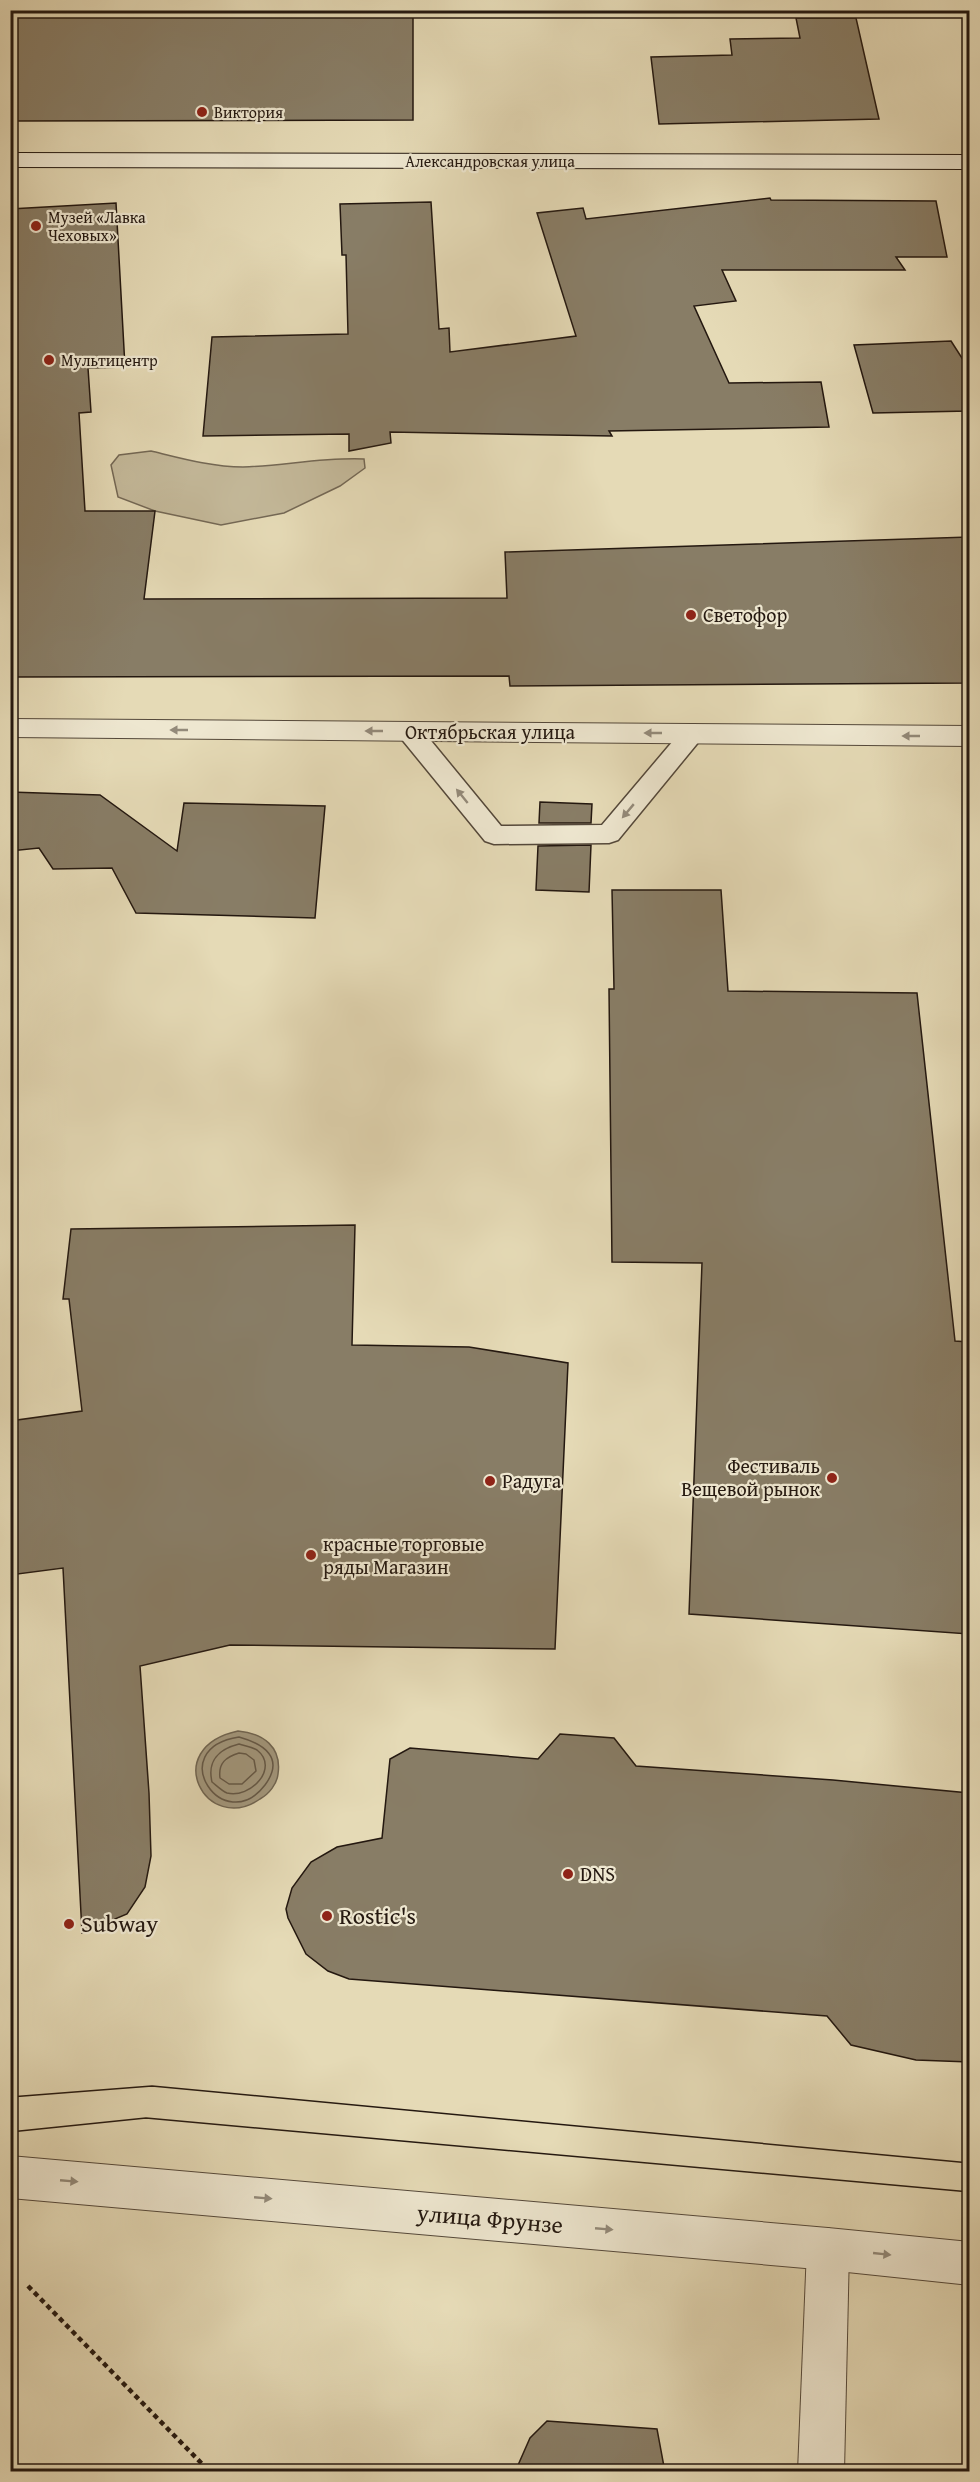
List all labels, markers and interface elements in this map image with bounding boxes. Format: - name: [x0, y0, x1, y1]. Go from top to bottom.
- place label: Виктория: [214, 100, 283, 124]
- marker: Виктория: [195, 105, 209, 119]
- street label: Александровская улица: [405, 149, 575, 173]
- place label: Музей «Лавка Чеховых»: [48, 205, 146, 247]
- marker: Музей «Лавка Чеховых»: [29, 219, 43, 233]
- place label: Мультицентр: [61, 348, 158, 372]
- marker: Мультицентр: [42, 353, 56, 367]
- place label: Светофор: [703, 600, 787, 629]
- marker: Светофор: [684, 608, 698, 622]
- street label: Октябрьская улица: [405, 717, 576, 746]
- one-way arrow: [170, 725, 189, 734]
- one-way arrow: [365, 726, 384, 736]
- one-way arrow: [644, 729, 663, 738]
- one-way arrow: [902, 731, 921, 741]
- one-way arrow: [456, 789, 469, 804]
- one-way arrow: [622, 803, 635, 818]
- place label: Фестиваль Вещевой рынок: [681, 1451, 821, 1503]
- place label: Радуга: [502, 1466, 562, 1495]
- marker: Фестиваль Вещевой рынок: [825, 1471, 839, 1485]
- marker: Радуга: [483, 1474, 497, 1488]
- place label: красные торговые ряды Магазин: [323, 1529, 485, 1581]
- marker: красные торговые ряды Магазин: [304, 1548, 318, 1562]
- place label: DNS: [580, 1859, 615, 1888]
- marker: DNS: [561, 1867, 575, 1881]
- place label: Rostic's: [339, 1898, 416, 1933]
- place label: Subway: [81, 1906, 158, 1941]
- marker: Rostic's: [320, 1909, 334, 1923]
- marker: Subway: [62, 1917, 76, 1931]
- one-way arrow: [59, 2176, 78, 2186]
- one-way arrow: [254, 2193, 273, 2203]
- street label: улица Фрунзе: [415, 2195, 565, 2242]
- one-way arrow: [594, 2224, 613, 2234]
- one-way arrow: [872, 2249, 891, 2259]

